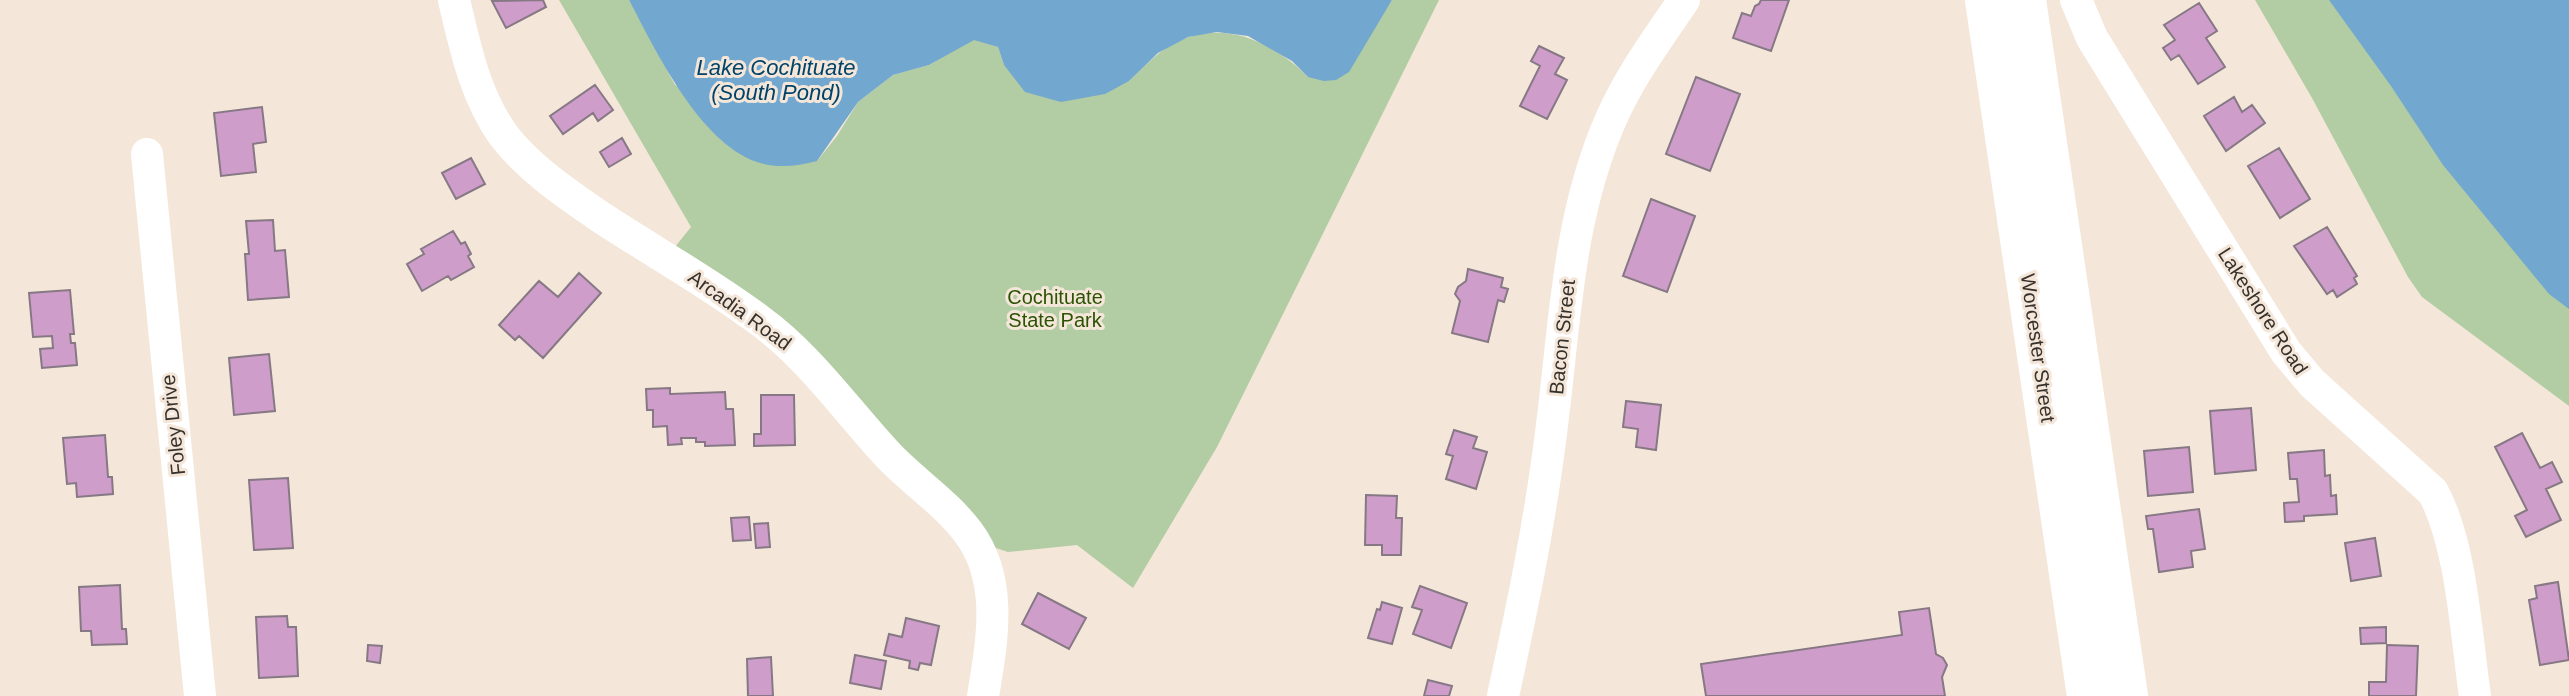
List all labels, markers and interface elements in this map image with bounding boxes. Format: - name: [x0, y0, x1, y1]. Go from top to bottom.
- water label: Lake Cochituate (South Pond): [697, 55, 856, 105]
- street label: Lakeshore Road: [2214, 243, 2312, 379]
- street label: Arcadia Road: [685, 265, 795, 355]
- street label: Worcester Street: [2017, 272, 2059, 424]
- street label: Bacon Street: [1545, 278, 1579, 396]
- park label: Cochituate State Park: [1007, 286, 1103, 331]
- street label: Foley Drive: [157, 374, 189, 476]

